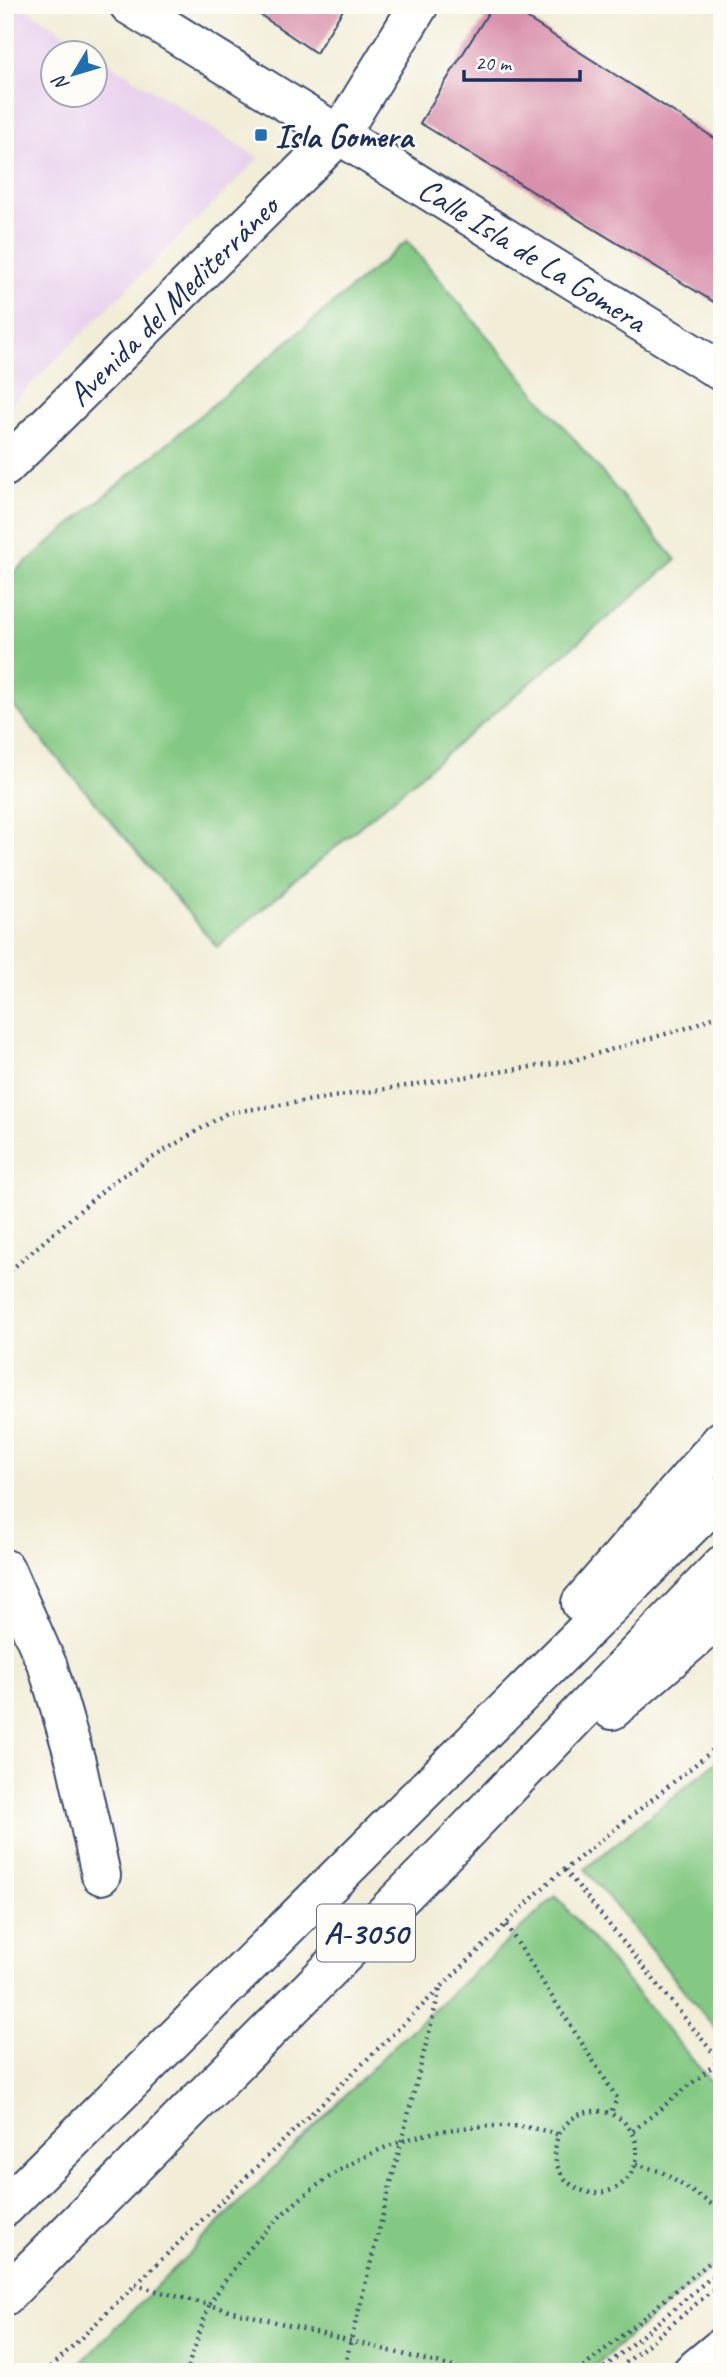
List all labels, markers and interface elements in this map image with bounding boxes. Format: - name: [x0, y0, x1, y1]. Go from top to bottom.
- north arrow: [38, 38, 108, 108]
- scale bar: [464, 38, 580, 82]
- text: 20 m: [475, 50, 513, 76]
- text: N: [46, 69, 74, 96]
- place label: Isla Gomera: [275, 115, 415, 157]
- marker: Isla Gomera: [253, 127, 269, 143]
- street label: Calle Isla de La Gomera: [411, 168, 656, 343]
- street label: Avenida del Mediterráneo: [58, 184, 289, 415]
- road number: A-3050: [317, 1905, 415, 1962]

